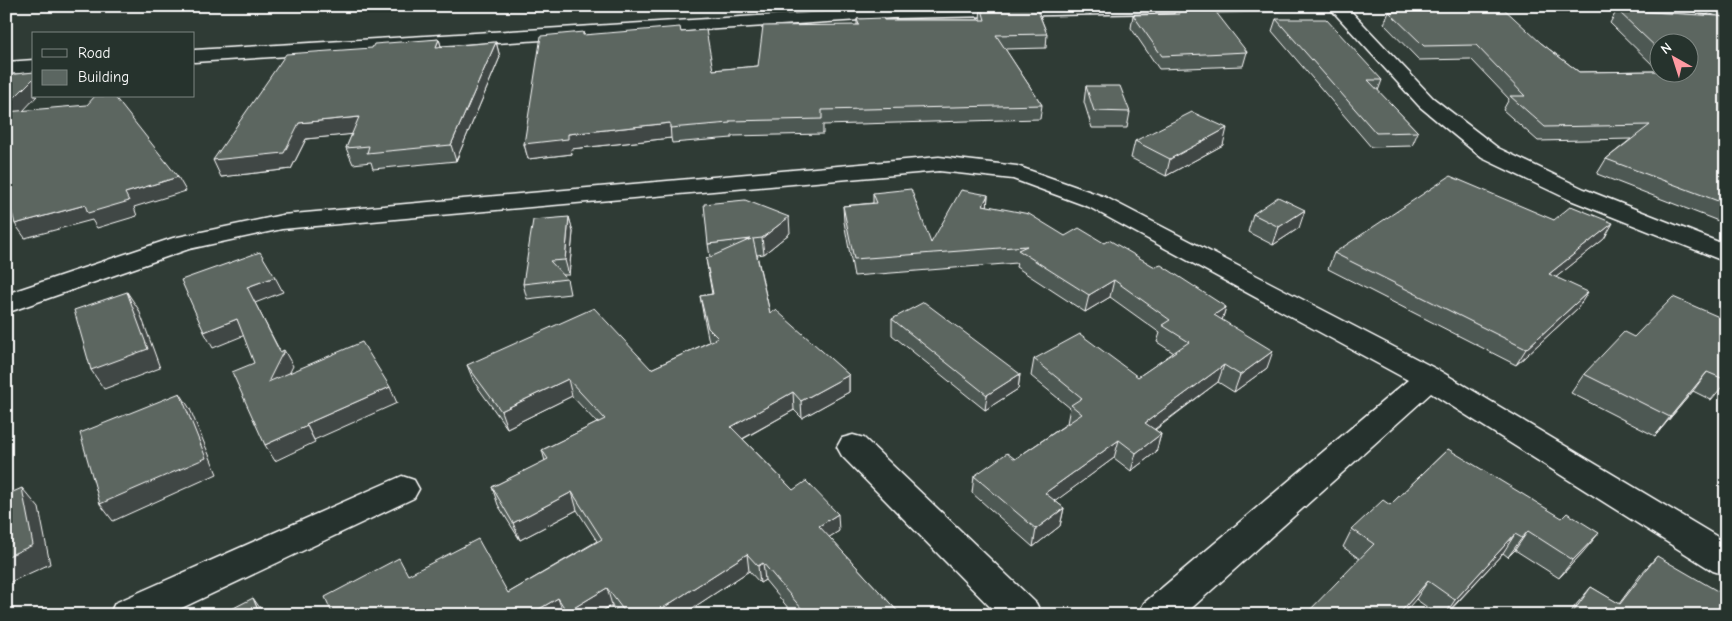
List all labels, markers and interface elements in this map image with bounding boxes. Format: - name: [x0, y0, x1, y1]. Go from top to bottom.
- legend: [32, 32, 195, 98]
- north arrow: [1650, 32, 1700, 82]
- text: N: [1657, 39, 1675, 58]
- text: Road: [78, 44, 110, 62]
- text: Building: [78, 68, 129, 86]

